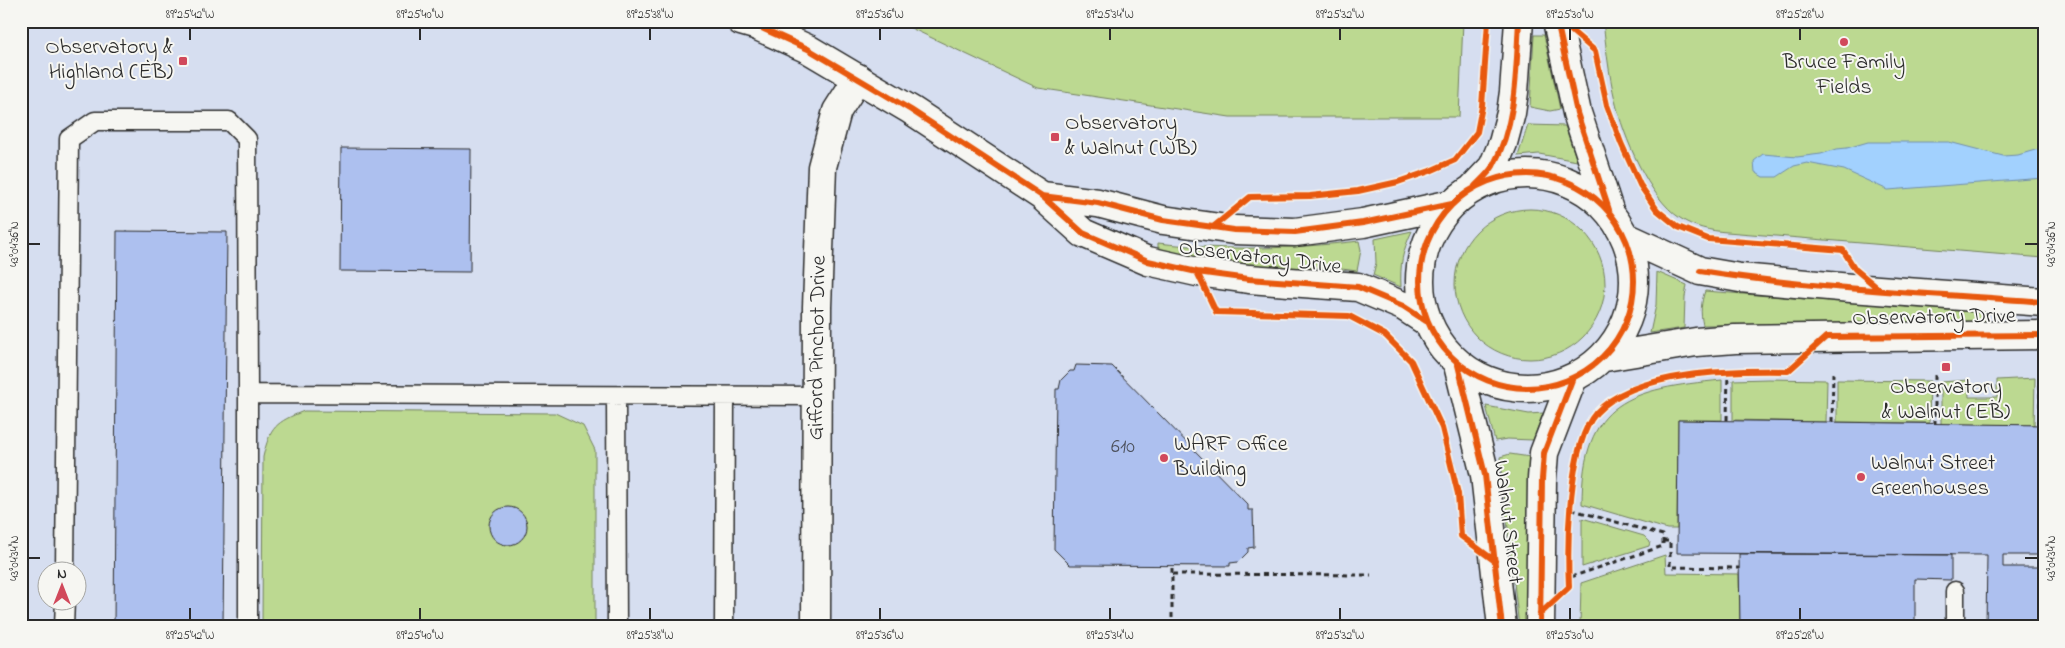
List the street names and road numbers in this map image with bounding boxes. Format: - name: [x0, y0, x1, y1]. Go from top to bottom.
- street label: Observatory Drive: [1177, 232, 1343, 285]
- street label: Gifford Pinchot Drive: [800, 255, 836, 441]
- street label: Observatory Drive: [1852, 301, 2016, 336]
- street label: Walnut Street: [1484, 458, 1531, 586]

